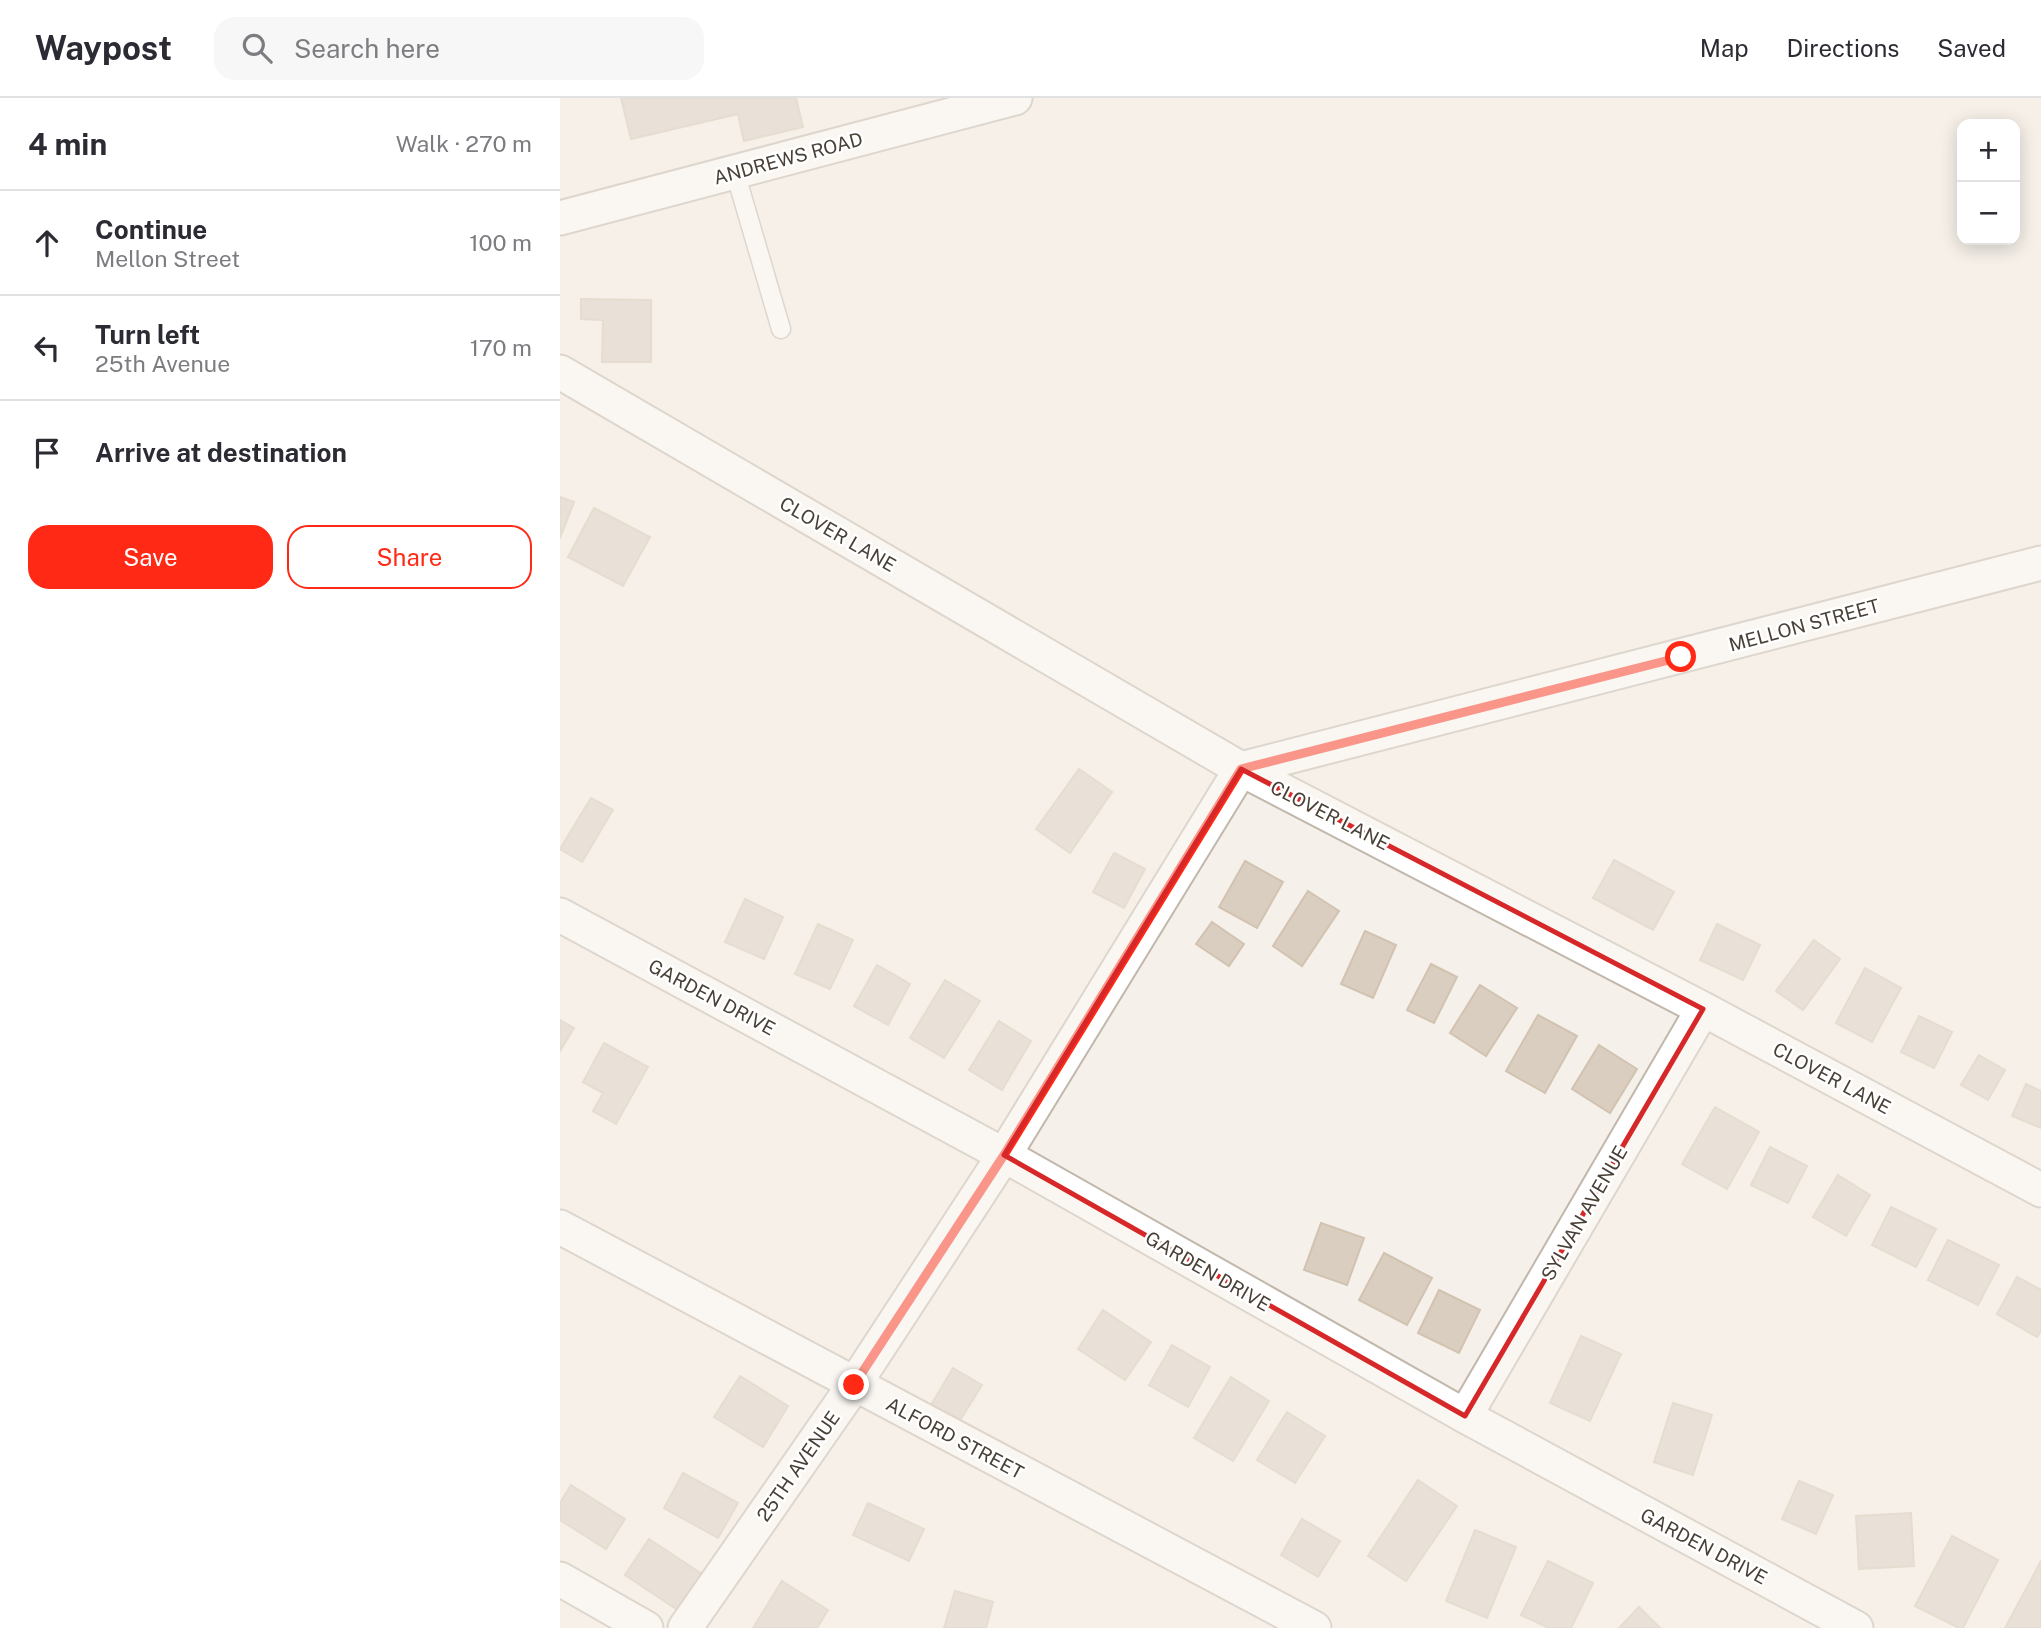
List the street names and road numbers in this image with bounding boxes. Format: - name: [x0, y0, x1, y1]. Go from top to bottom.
- street label: ANDREWS ROAD: [711, 128, 865, 188]
- street label: CLOVER LANE: [776, 492, 900, 576]
- street label: MELLON STREET: [1726, 594, 1882, 656]
- street label: CLOVER LANE: [1267, 776, 1393, 854]
- street label: GARDEN DRIVE: [645, 954, 779, 1040]
- street label: CLOVER LANE: [1769, 1038, 1895, 1118]
- street label: SYLVAN AVENUE: [1537, 1142, 1631, 1284]
- street label: GARDEN DRIVE: [1142, 1226, 1274, 1316]
- street label: ALFORD STREET: [883, 1393, 1027, 1483]
- street label: 25TH AVENUE: [752, 1407, 844, 1525]
- street label: GARDEN DRIVE: [1637, 1503, 1771, 1589]

